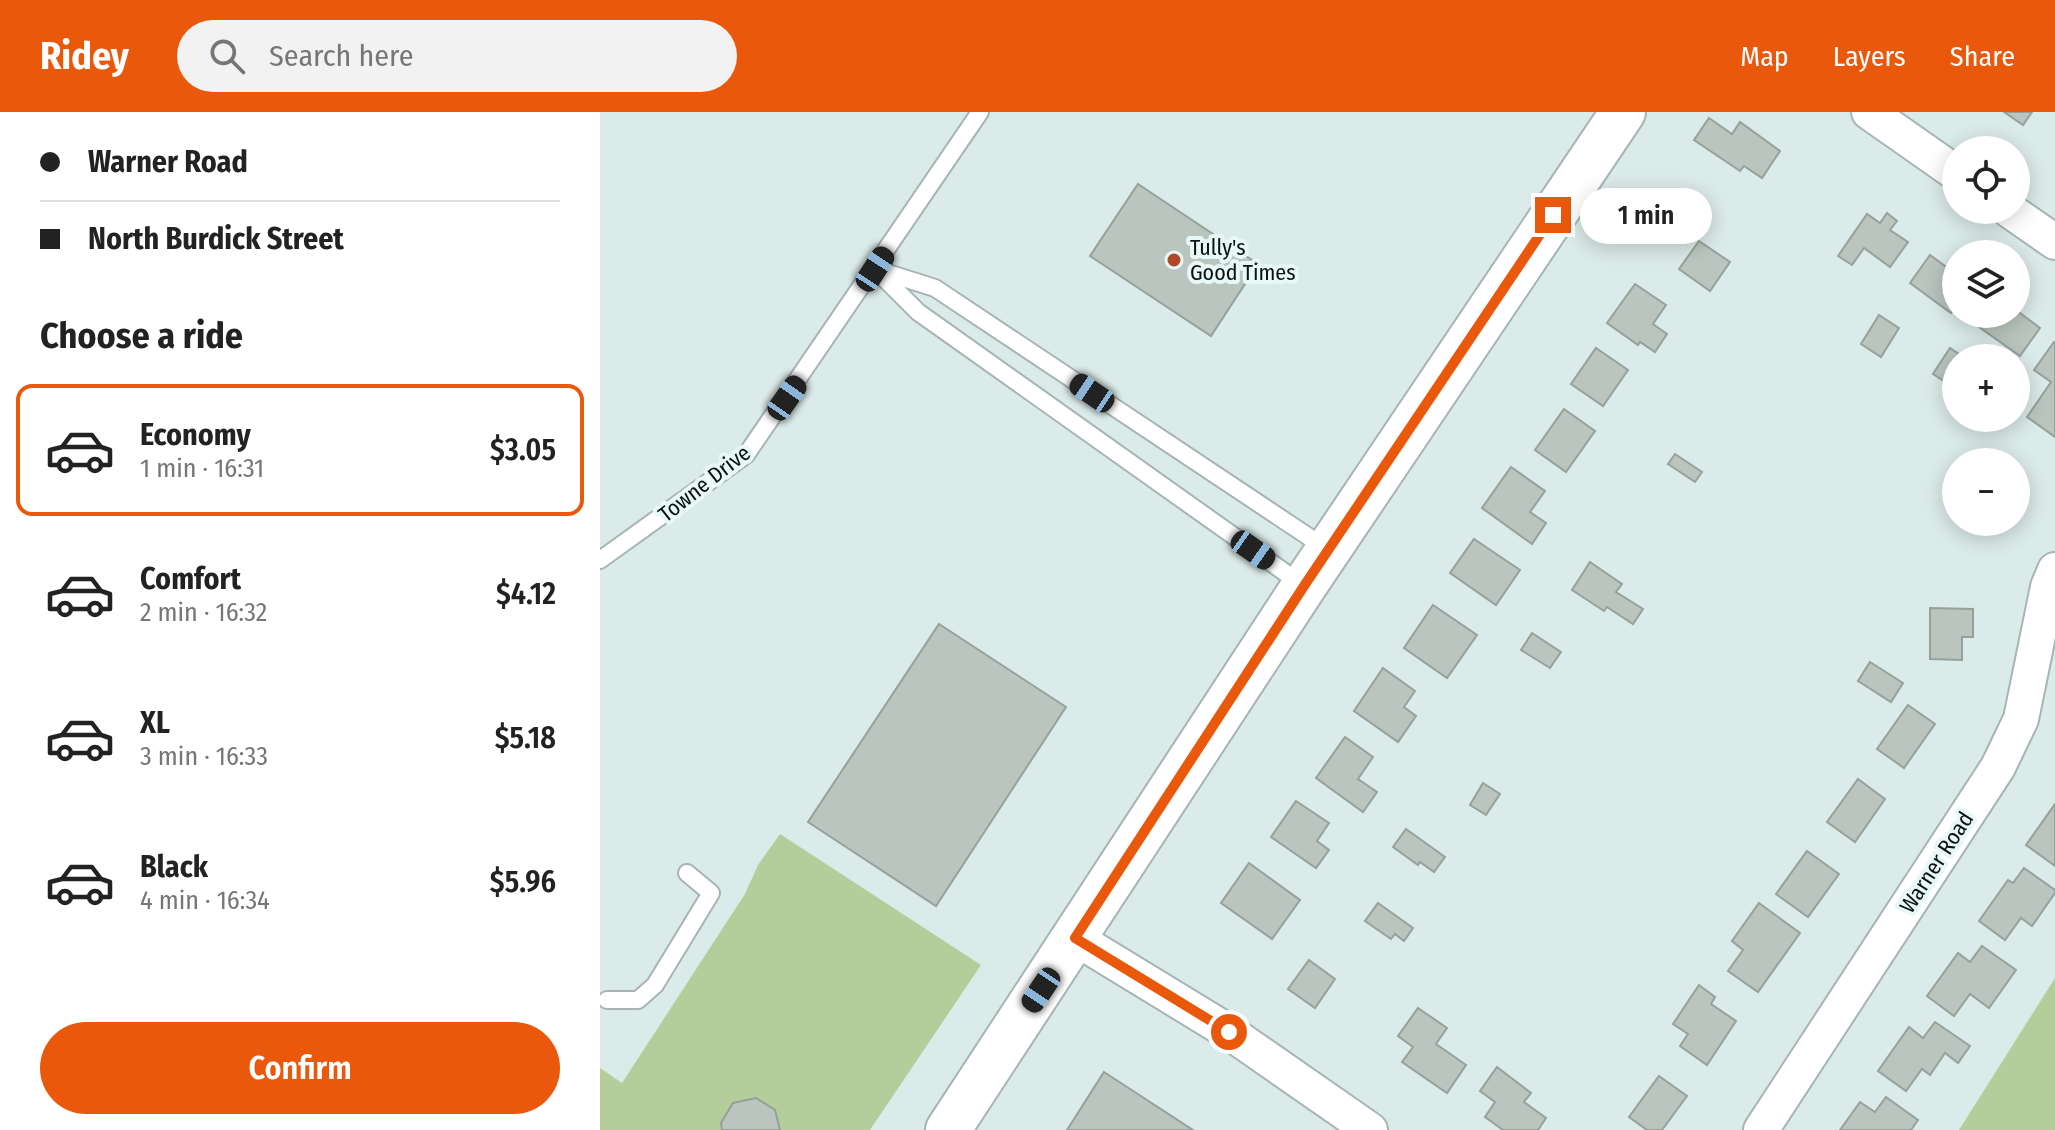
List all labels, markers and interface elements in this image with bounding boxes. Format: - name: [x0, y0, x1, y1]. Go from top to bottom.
- search box: [177, 20, 737, 92]
- text: Ridey: [40, 33, 129, 79]
- icon: search: [205, 34, 249, 78]
- text: Search here: [269, 38, 414, 74]
- text: Map: [1740, 40, 1789, 73]
- text: Layers: [1833, 40, 1906, 73]
- text: Share: [1950, 40, 2015, 73]
- map controls: [1942, 136, 2030, 536]
- button: locate: [1942, 136, 2030, 224]
- text: Warner Road: [88, 144, 248, 180]
- callout: 1 min: [1581, 187, 1713, 243]
- route end: [1535, 197, 1571, 233]
- text: 1 min: [1618, 200, 1674, 231]
- text: North Burdick Street: [88, 221, 344, 257]
- place label: Tully's Good Times: [1190, 234, 1296, 286]
- button: layers: [1942, 240, 2030, 328]
- car: [852, 242, 898, 296]
- marker: Tully's Good Times: [1165, 251, 1183, 269]
- text: Choose a ride: [40, 314, 243, 358]
- button: +: [1942, 344, 2030, 432]
- car: [1065, 370, 1119, 416]
- car: [763, 371, 811, 425]
- icon: car: [44, 414, 116, 486]
- text: Economy: [140, 417, 251, 453]
- text: $3.05: [490, 432, 556, 468]
- street label: Towne Drive: [653, 439, 756, 528]
- button: −: [1942, 448, 2030, 536]
- text: 1 min · 16:31: [140, 453, 264, 484]
- car: [1226, 526, 1280, 574]
- icon: car: [44, 558, 116, 630]
- text: Comfort: [140, 561, 241, 597]
- text: $4.12: [496, 576, 556, 612]
- text: 2 min · 16:32: [140, 597, 267, 628]
- icon: car: [44, 702, 116, 774]
- text: XL: [140, 705, 170, 741]
- text: $5.18: [495, 720, 556, 756]
- text: 3 min · 16:33: [140, 741, 268, 772]
- street label: Warner Road: [1894, 807, 1979, 918]
- icon: car: [44, 846, 116, 918]
- text: Black: [140, 849, 208, 885]
- text: $5.96: [490, 864, 556, 900]
- text: 4 min · 16:34: [140, 885, 270, 916]
- car: [1018, 963, 1064, 1017]
- route start: [1211, 1014, 1247, 1050]
- button: Confirm: [40, 1022, 560, 1114]

